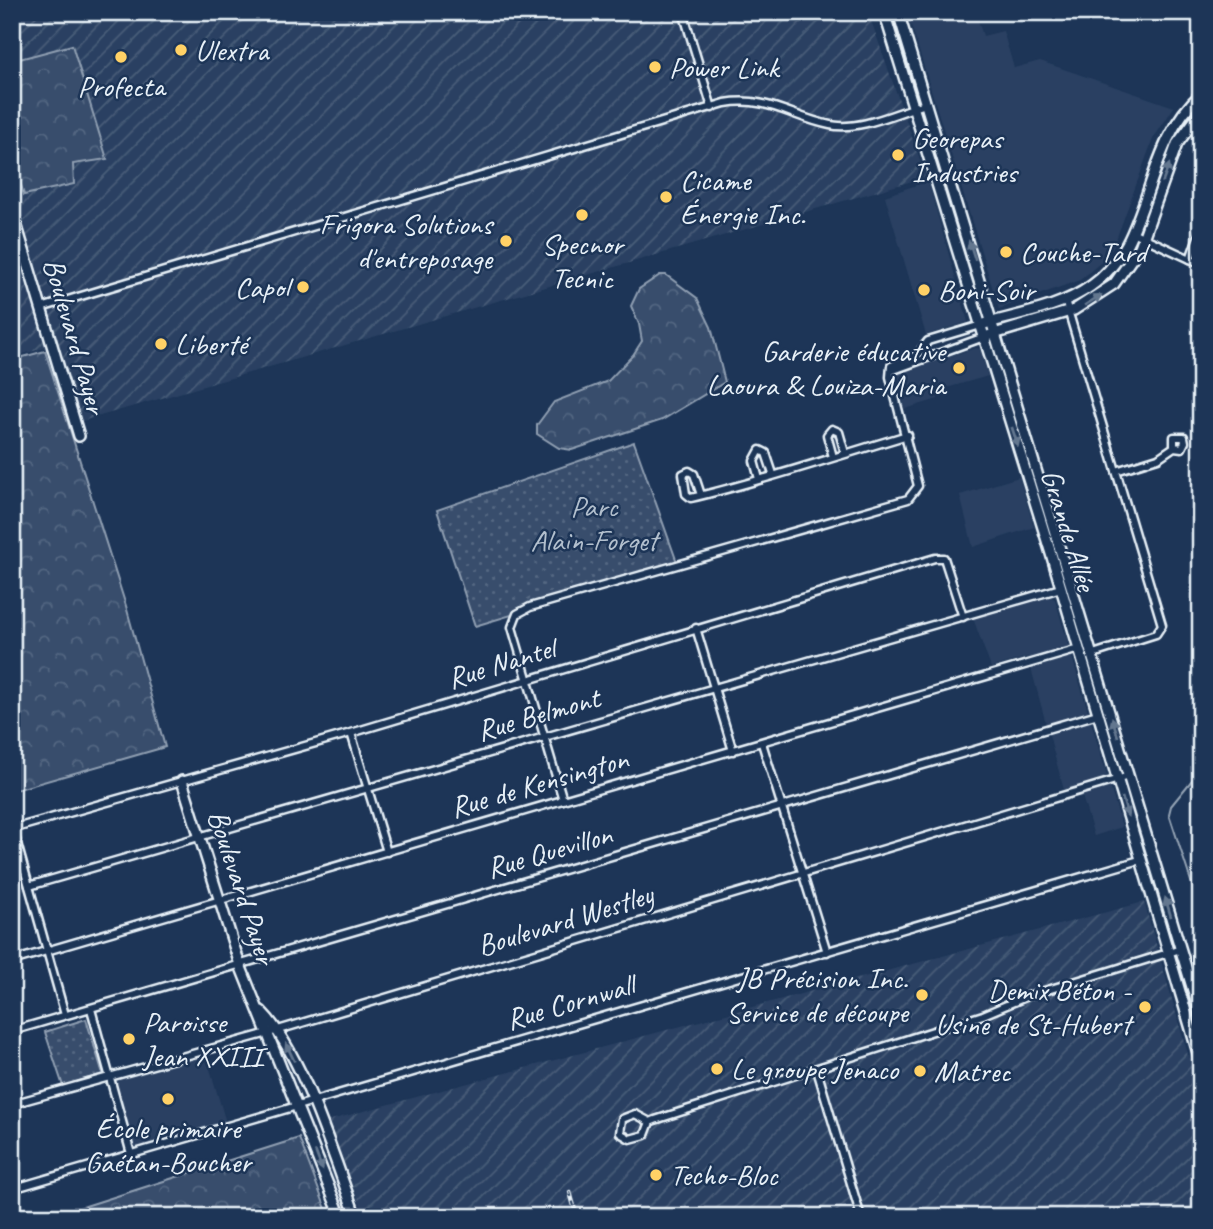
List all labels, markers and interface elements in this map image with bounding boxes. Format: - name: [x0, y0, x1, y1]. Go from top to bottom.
- place label: Ulextra: [195, 31, 270, 69]
- marker: Ulextra: [173, 42, 189, 58]
- place label: Power Link: [669, 48, 781, 86]
- marker: Profecta: [113, 49, 129, 65]
- marker: Power Link: [647, 59, 663, 75]
- place label: Profecta: [77, 67, 167, 105]
- place label: Georepas Industries: [912, 119, 1019, 191]
- marker: Georepas Industries: [890, 147, 906, 163]
- place label: Cicame Énergie Inc.: [680, 161, 805, 233]
- one-way arrow: [1161, 162, 1172, 183]
- marker: Cicame Énergie Inc.: [658, 189, 674, 205]
- place label: Frigora Solutions d'entreposage: [320, 205, 495, 277]
- marker: Specnor Tecnic: [574, 207, 590, 223]
- place label: Specnor Tecnic: [541, 225, 626, 297]
- marker: Frigora Solutions d'entreposage: [498, 233, 514, 249]
- place label: Couche-Tard: [1020, 233, 1151, 271]
- one-way arrow: [966, 240, 976, 261]
- marker: Couche-Tard: [998, 244, 1014, 260]
- street label: Boulevard Payer: [35, 254, 116, 420]
- place label: Capol: [235, 268, 294, 306]
- place label: Boni-Soir: [938, 271, 1038, 309]
- marker: Capol: [295, 279, 311, 295]
- marker: Boni-Soir: [916, 282, 932, 298]
- one-way arrow: [1083, 293, 1102, 306]
- place label: Liberté: [175, 325, 251, 363]
- place label: Garderie éducative Laoura & Louiza-Maria: [706, 332, 948, 404]
- marker: Liberté: [153, 336, 169, 352]
- marker: Garderie éducative Laoura & Louiza-Maria: [951, 360, 967, 376]
- one-way arrow: [1010, 427, 1020, 448]
- street label: Grande Allée: [1033, 464, 1106, 598]
- park label: Parc Alain-Forget: [531, 487, 662, 559]
- street label: Rue Nantel: [442, 627, 564, 697]
- street label: Rue Belmont: [472, 678, 607, 750]
- one-way arrow: [1109, 716, 1119, 737]
- street label: Rue de Kensington: [446, 739, 634, 827]
- one-way arrow: [1120, 797, 1130, 818]
- street label: Boulevard Payer: [199, 805, 286, 971]
- street label: Rue Quevillon: [482, 815, 618, 887]
- street label: Boulevard Westley: [473, 875, 659, 965]
- one-way arrow: [1163, 896, 1173, 917]
- place label: JB Précision Inc. Service de découpe: [726, 959, 910, 1031]
- street label: Rue Cornwall: [502, 964, 643, 1038]
- place label: Demix Béton - Usine de St-Hubert: [935, 971, 1135, 1043]
- marker: JB Précision Inc. Service de découpe: [914, 987, 930, 1003]
- marker: Demix Béton - Usine de St-Hubert: [1137, 999, 1153, 1015]
- place label: Paroisse Jean XXIII: [141, 1003, 268, 1075]
- marker: Paroisse Jean XXIII: [121, 1031, 137, 1047]
- one-way arrow: [285, 1042, 296, 1062]
- place label: Le groupe Jenaco: [731, 1050, 900, 1088]
- place label: Matrec: [934, 1052, 1011, 1090]
- marker: Le groupe Jenaco: [709, 1061, 725, 1077]
- marker: Matrec: [912, 1063, 928, 1079]
- marker: École primaire Gaétan-Boucher: [160, 1091, 176, 1107]
- place label: École primaire Gaétan-Boucher: [85, 1109, 253, 1181]
- one-way arrow: [313, 1151, 324, 1172]
- place label: Techo-Bloc: [670, 1156, 779, 1194]
- marker: Techo-Bloc: [648, 1167, 664, 1183]

